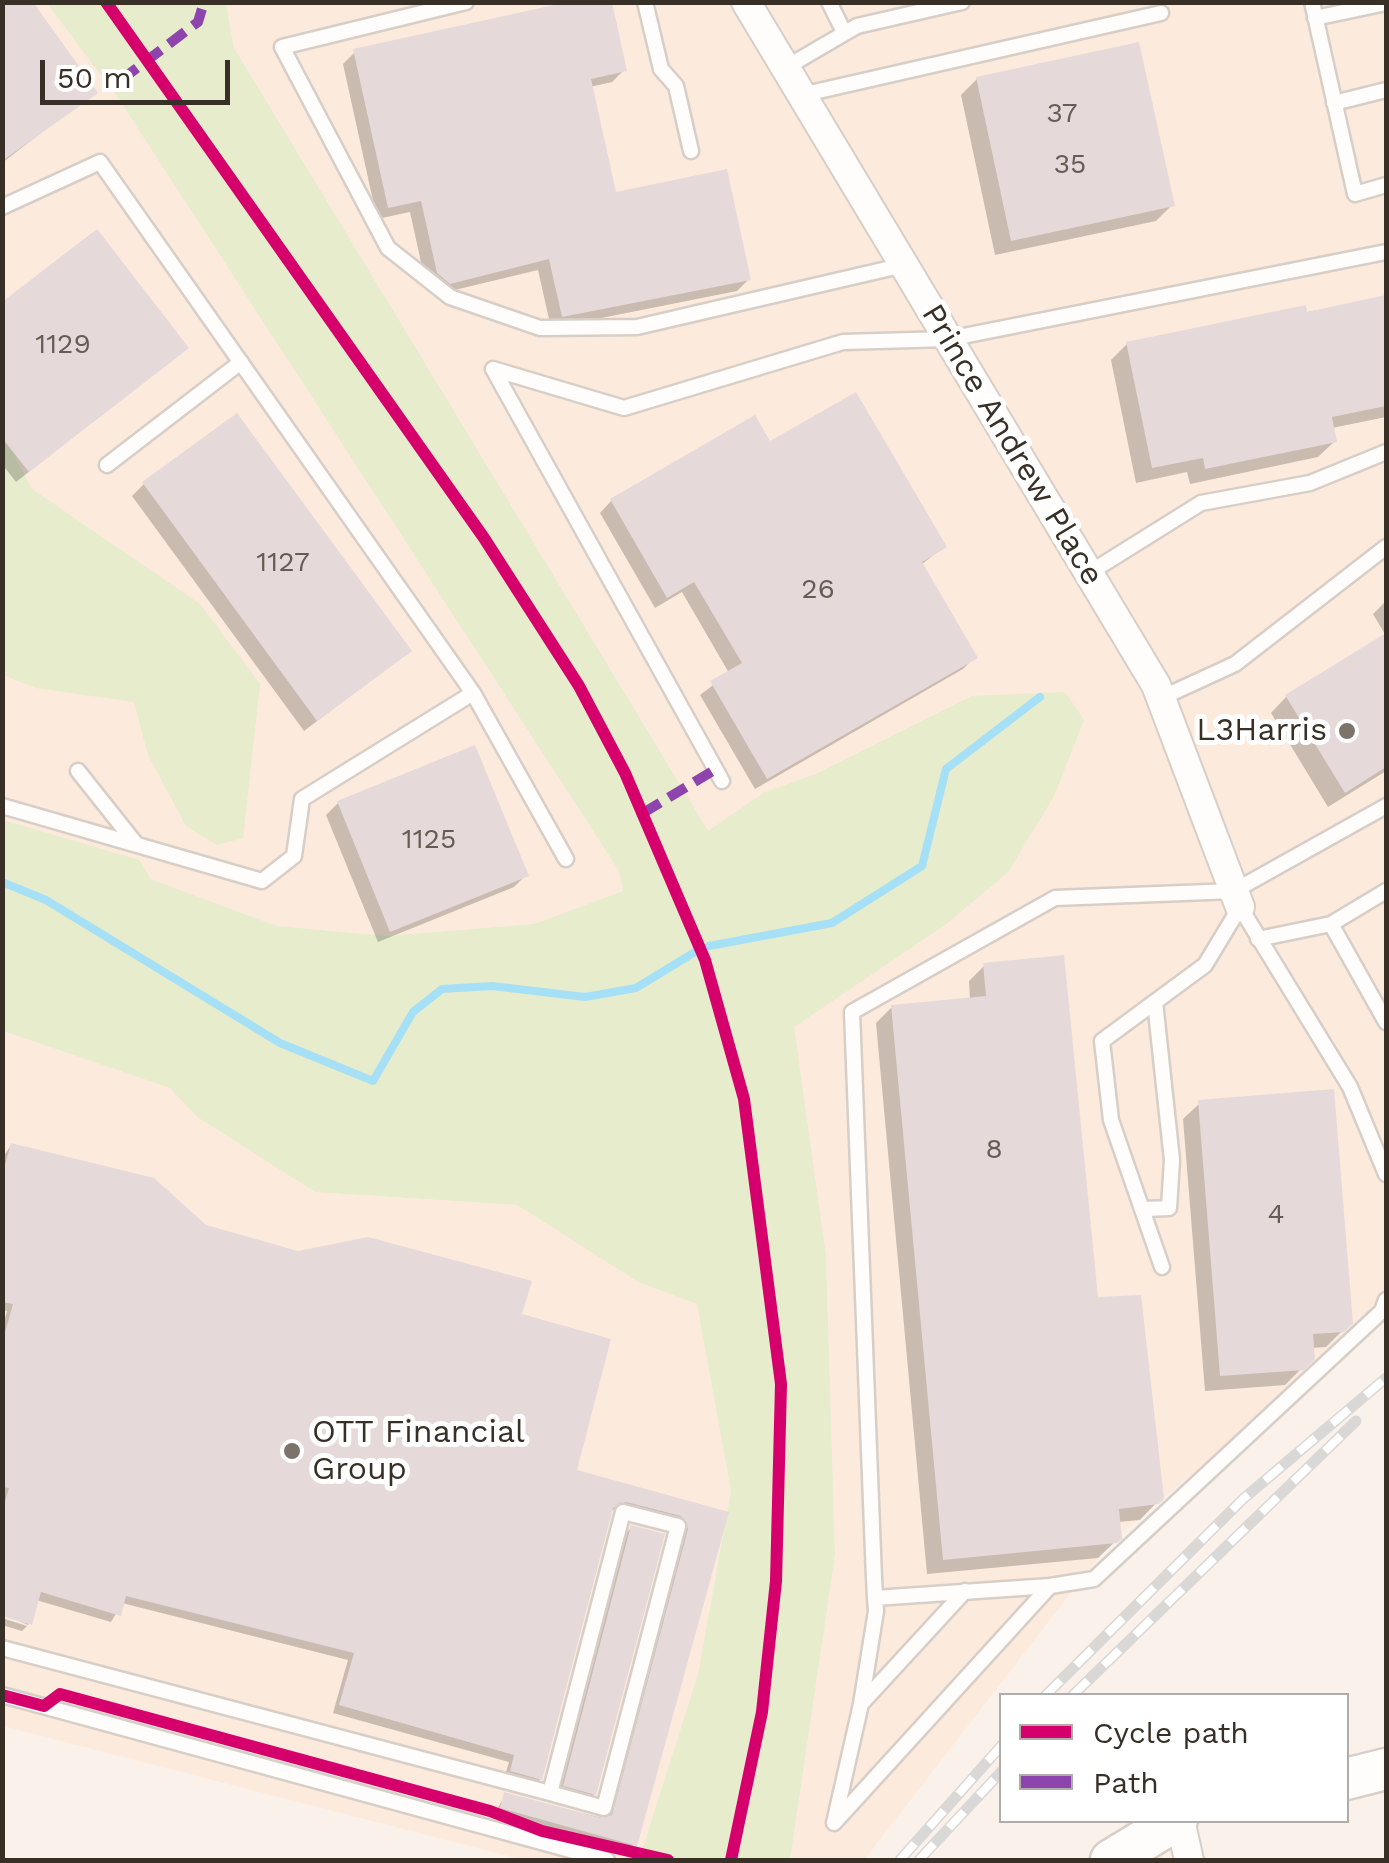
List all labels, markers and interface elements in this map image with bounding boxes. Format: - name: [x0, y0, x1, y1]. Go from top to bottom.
- scale bar: [45, 40, 235, 102]
- text: 50 m: [57, 60, 132, 95]
- house number: 37: [1047, 97, 1077, 131]
- house number: 35: [1054, 148, 1086, 182]
- street label: Prince Andrew Place: [913, 297, 1111, 593]
- house number: 1129: [35, 328, 91, 362]
- house number: 1127: [256, 546, 310, 580]
- house number: 26: [801, 573, 835, 607]
- place label: L3Harris: [1196, 712, 1327, 750]
- marker: L3Harris: [1336, 720, 1358, 742]
- house number: 1125: [402, 823, 456, 857]
- house number: 8: [985, 1133, 1003, 1167]
- house number: 4: [1267, 1198, 1285, 1232]
- place label: OTT Financial Group: [312, 1414, 525, 1489]
- marker: OTT Financial Group: [281, 1440, 303, 1462]
- legend: [999, 1693, 1349, 1823]
- text: Cycle path: [1093, 1715, 1249, 1750]
- text: Path: [1093, 1765, 1159, 1800]

